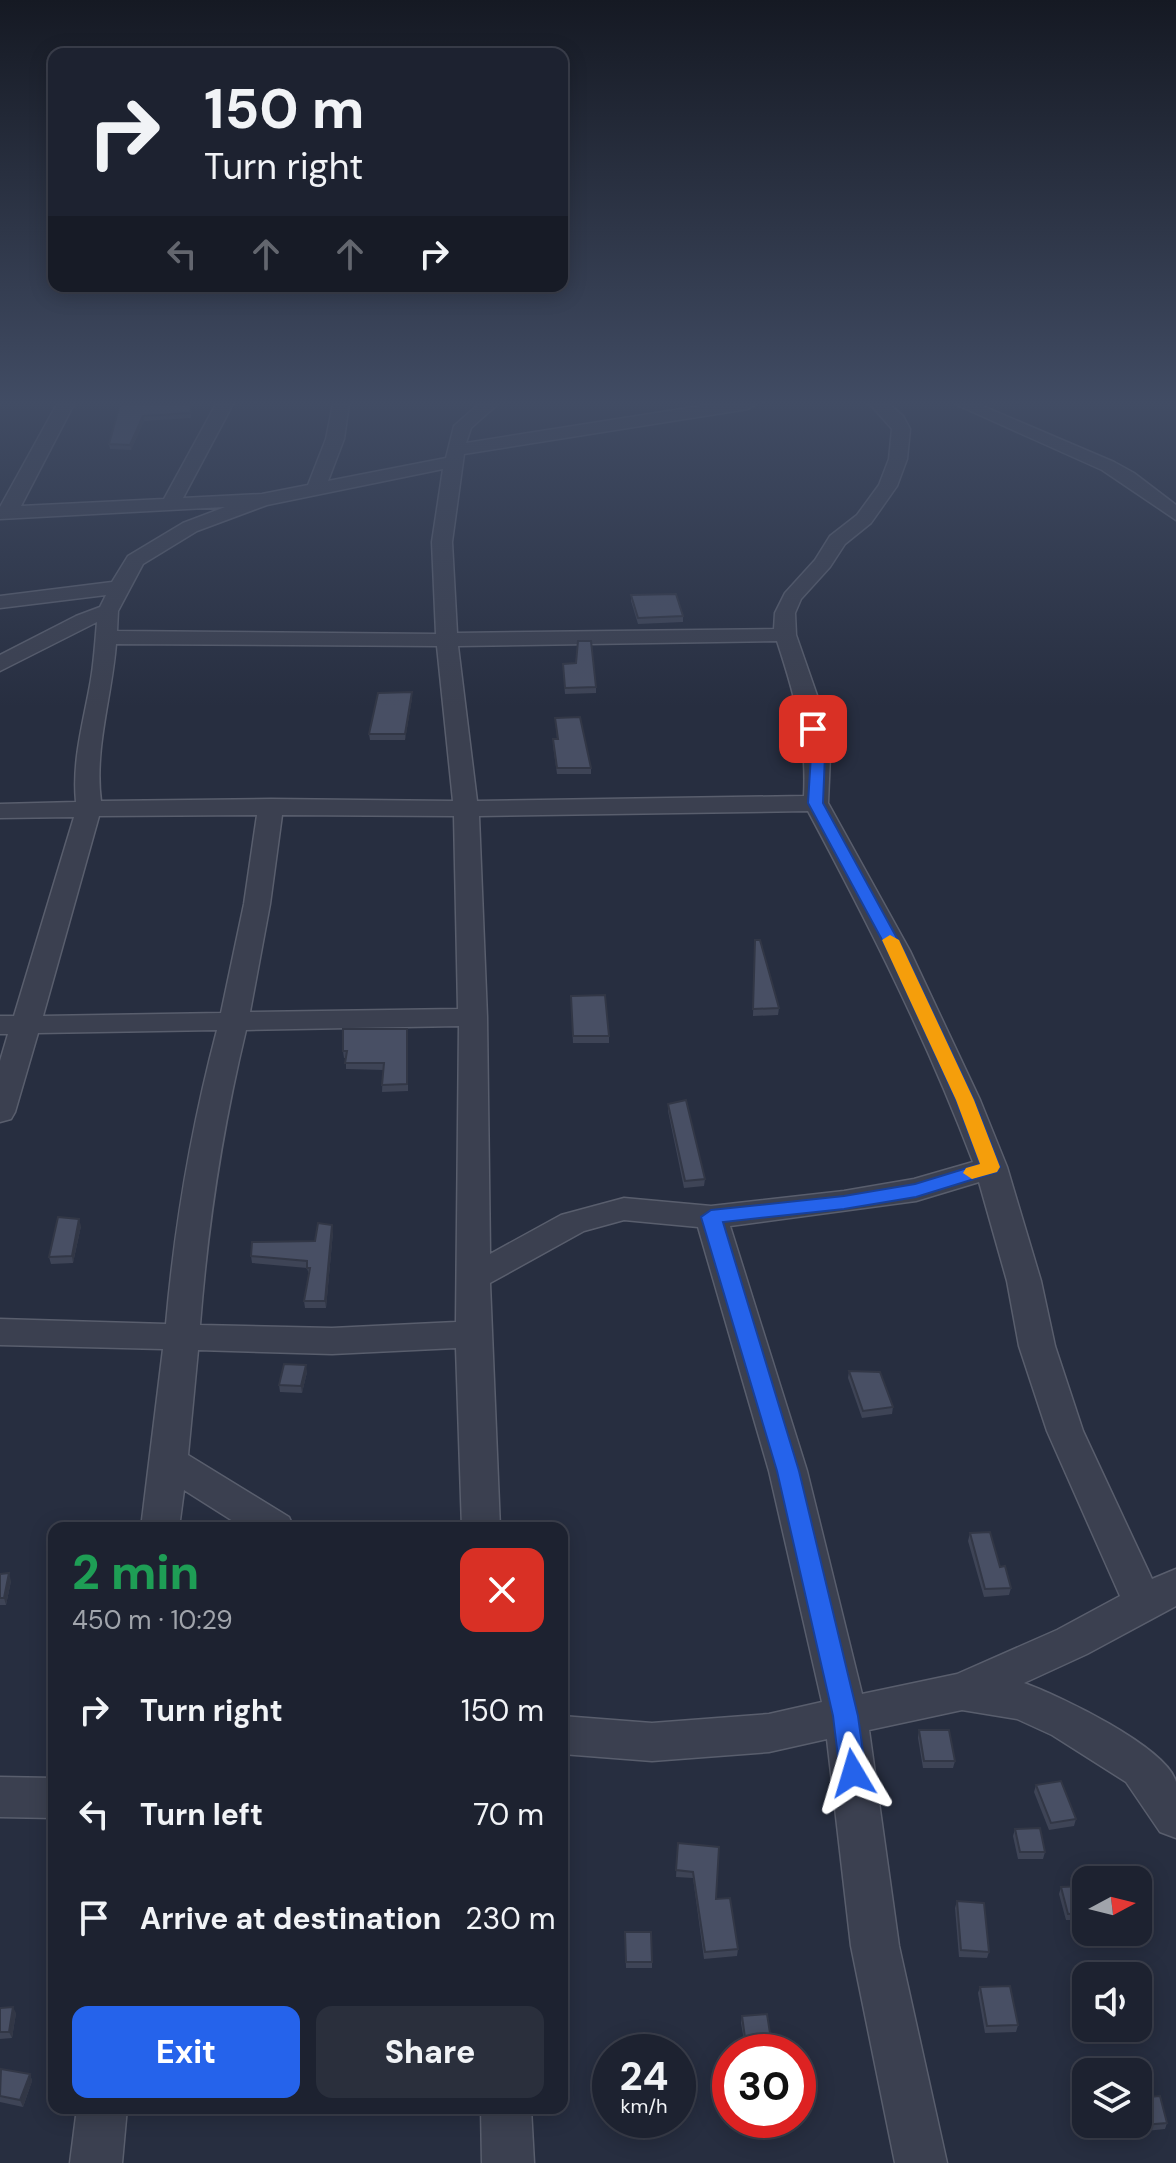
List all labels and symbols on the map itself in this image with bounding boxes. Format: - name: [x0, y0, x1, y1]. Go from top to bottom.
- pin: [779, 695, 847, 763]
- position arrow: [811, 1731, 895, 1815]
- north arrow: [1072, 1866, 1152, 1946]
- speed limit sign: 30: [712, 2034, 816, 2138]

